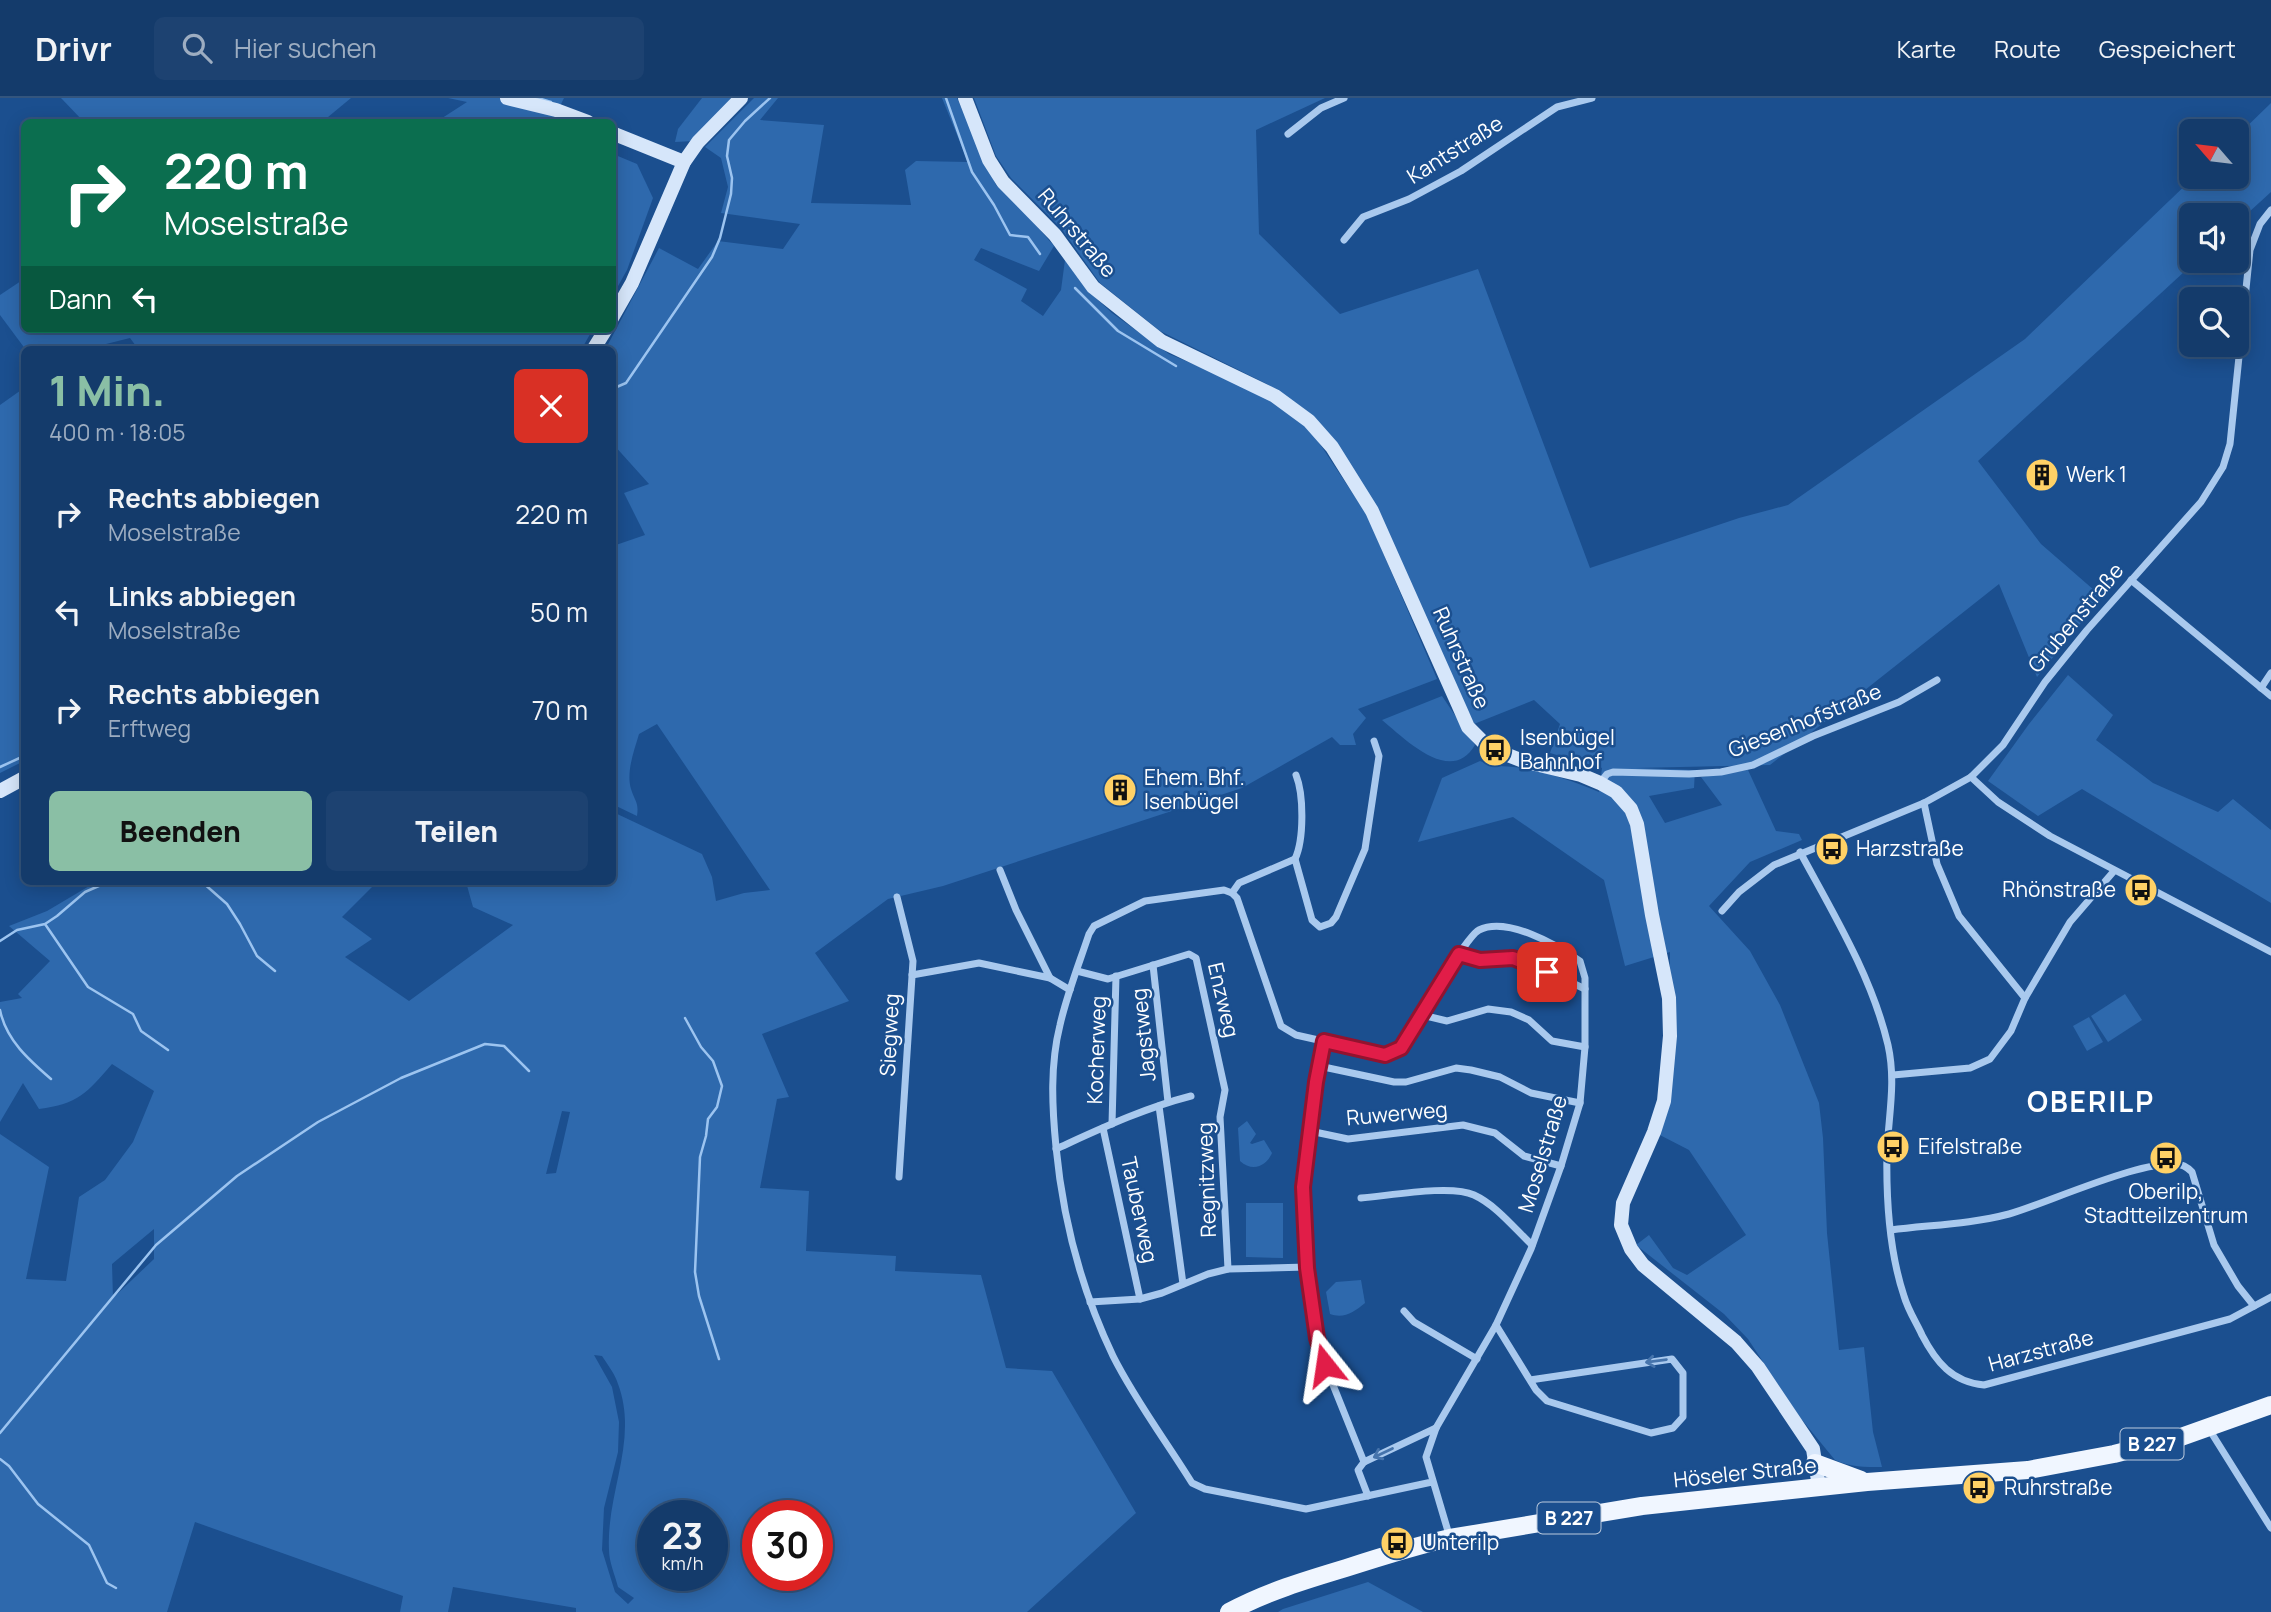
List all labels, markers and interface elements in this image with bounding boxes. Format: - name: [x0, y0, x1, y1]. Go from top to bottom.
- search box: [154, 17, 644, 80]
- text: Drivr: [35, 26, 112, 71]
- icon: search: [178, 29, 216, 67]
- text: Hier suchen: [234, 30, 377, 66]
- text: Karte: [1897, 32, 1956, 65]
- text: Route: [1994, 32, 2061, 65]
- text: Gespeichert: [2099, 32, 2236, 65]
- street label: Kantstraße: [1401, 109, 1508, 190]
- north arrow: [2179, 119, 2249, 189]
- map controls: [2179, 119, 2249, 357]
- text: 220 m: [164, 137, 308, 204]
- icon: right: [49, 147, 140, 238]
- street label: Ruhrstraße: [1032, 182, 1123, 283]
- text: Moselstraße: [164, 201, 349, 245]
- button: sound: [2179, 203, 2249, 273]
- icon: left: [126, 280, 164, 318]
- text: Dann: [49, 281, 112, 317]
- button: search: [2179, 287, 2249, 357]
- text: 1 Min.: [49, 361, 165, 419]
- button: close: [514, 369, 588, 443]
- text: 400 m · 18:05: [49, 416, 186, 448]
- building icon: Werk 1: [2023, 456, 2061, 494]
- place label: Werk 1: [2066, 460, 2127, 488]
- text: Rechts abbiegen: [108, 480, 320, 516]
- icon: right: [49, 495, 87, 533]
- text: 220 m: [515, 496, 588, 532]
- text: Moselstraße: [108, 516, 241, 548]
- street label: Grubenstraße: [2021, 557, 2129, 678]
- text: Links abbiegen: [108, 578, 296, 614]
- icon: left: [49, 593, 87, 631]
- text: 50 m: [530, 594, 588, 630]
- street label: Ruhrstraße: [1427, 602, 1497, 713]
- text: Moselstraße: [108, 614, 241, 646]
- text: Rechts abbiegen: [108, 676, 320, 712]
- street label: Giesenhofstraße: [1724, 677, 1885, 764]
- icon: right: [49, 691, 87, 729]
- text: 70 m: [532, 692, 588, 728]
- text: Erftweg: [108, 712, 191, 744]
- place label: Isenbügel Bahnhof: [1520, 723, 1615, 775]
- bus stop icon: Isenbügel Bahnhof: [1476, 731, 1514, 769]
- place label: Ehem. Bhf. Isenbügel: [1144, 763, 1245, 815]
- building icon: Ehem. Bhf. Isenbügel: [1101, 771, 1139, 809]
- button: Beenden: [49, 791, 312, 871]
- button: Teilen: [326, 791, 588, 871]
- bus stop icon: Harzstraße: [1813, 830, 1851, 868]
- place label: Harzstraße: [1856, 834, 1964, 862]
- bus stop icon: Rhönstraße: [2122, 871, 2160, 909]
- place label: Rhönstraße: [2002, 875, 2116, 903]
- pin: [1517, 942, 1577, 1002]
- icon: arrive: [1528, 953, 1566, 991]
- street label: Enzweg: [1202, 960, 1246, 1040]
- street label: Jagstweg: [1124, 987, 1162, 1083]
- street label: Siegweg: [873, 993, 905, 1077]
- street label: Kocherweg: [1080, 995, 1112, 1105]
- district label: OBERILP: [2027, 1082, 2155, 1120]
- street label: Moselstraße: [1511, 1092, 1573, 1216]
- street label: Ruwerweg: [1345, 1095, 1449, 1131]
- street label: Regnitzweg: [1190, 1122, 1222, 1238]
- bus stop icon: Eifelstraße: [1874, 1128, 1912, 1166]
- place label: Eifelstraße: [1918, 1132, 2022, 1160]
- bus stop icon: Oberilp, Stadtteilzentrum: [2147, 1139, 2185, 1177]
- street label: Tauberweg: [1115, 1154, 1165, 1265]
- place label: Oberilp, Stadtteilzentrum: [2084, 1177, 2248, 1229]
- street label: Harzstraße: [1985, 1323, 2096, 1378]
- position arrow: [1288, 1328, 1362, 1402]
- one-way arrow: [1645, 1355, 1668, 1368]
- road number: B 227: [2120, 1428, 2184, 1460]
- one-way arrow: [1373, 1447, 1394, 1460]
- street label: Höseler Straße: [1672, 1451, 1818, 1493]
- bus stop icon: Ruhrstraße: [1960, 1469, 1998, 1507]
- place label: Ruhrstraße: [2004, 1473, 2112, 1501]
- speed limit sign: 30: [742, 1500, 833, 1591]
- road number: B 227: [1538, 1502, 1600, 1534]
- text: 23: [662, 1512, 703, 1560]
- bus stop icon: Unterilp: [1378, 1524, 1416, 1562]
- place label: Unterilp: [1422, 1528, 1499, 1556]
- text: km/h: [662, 1551, 703, 1575]

